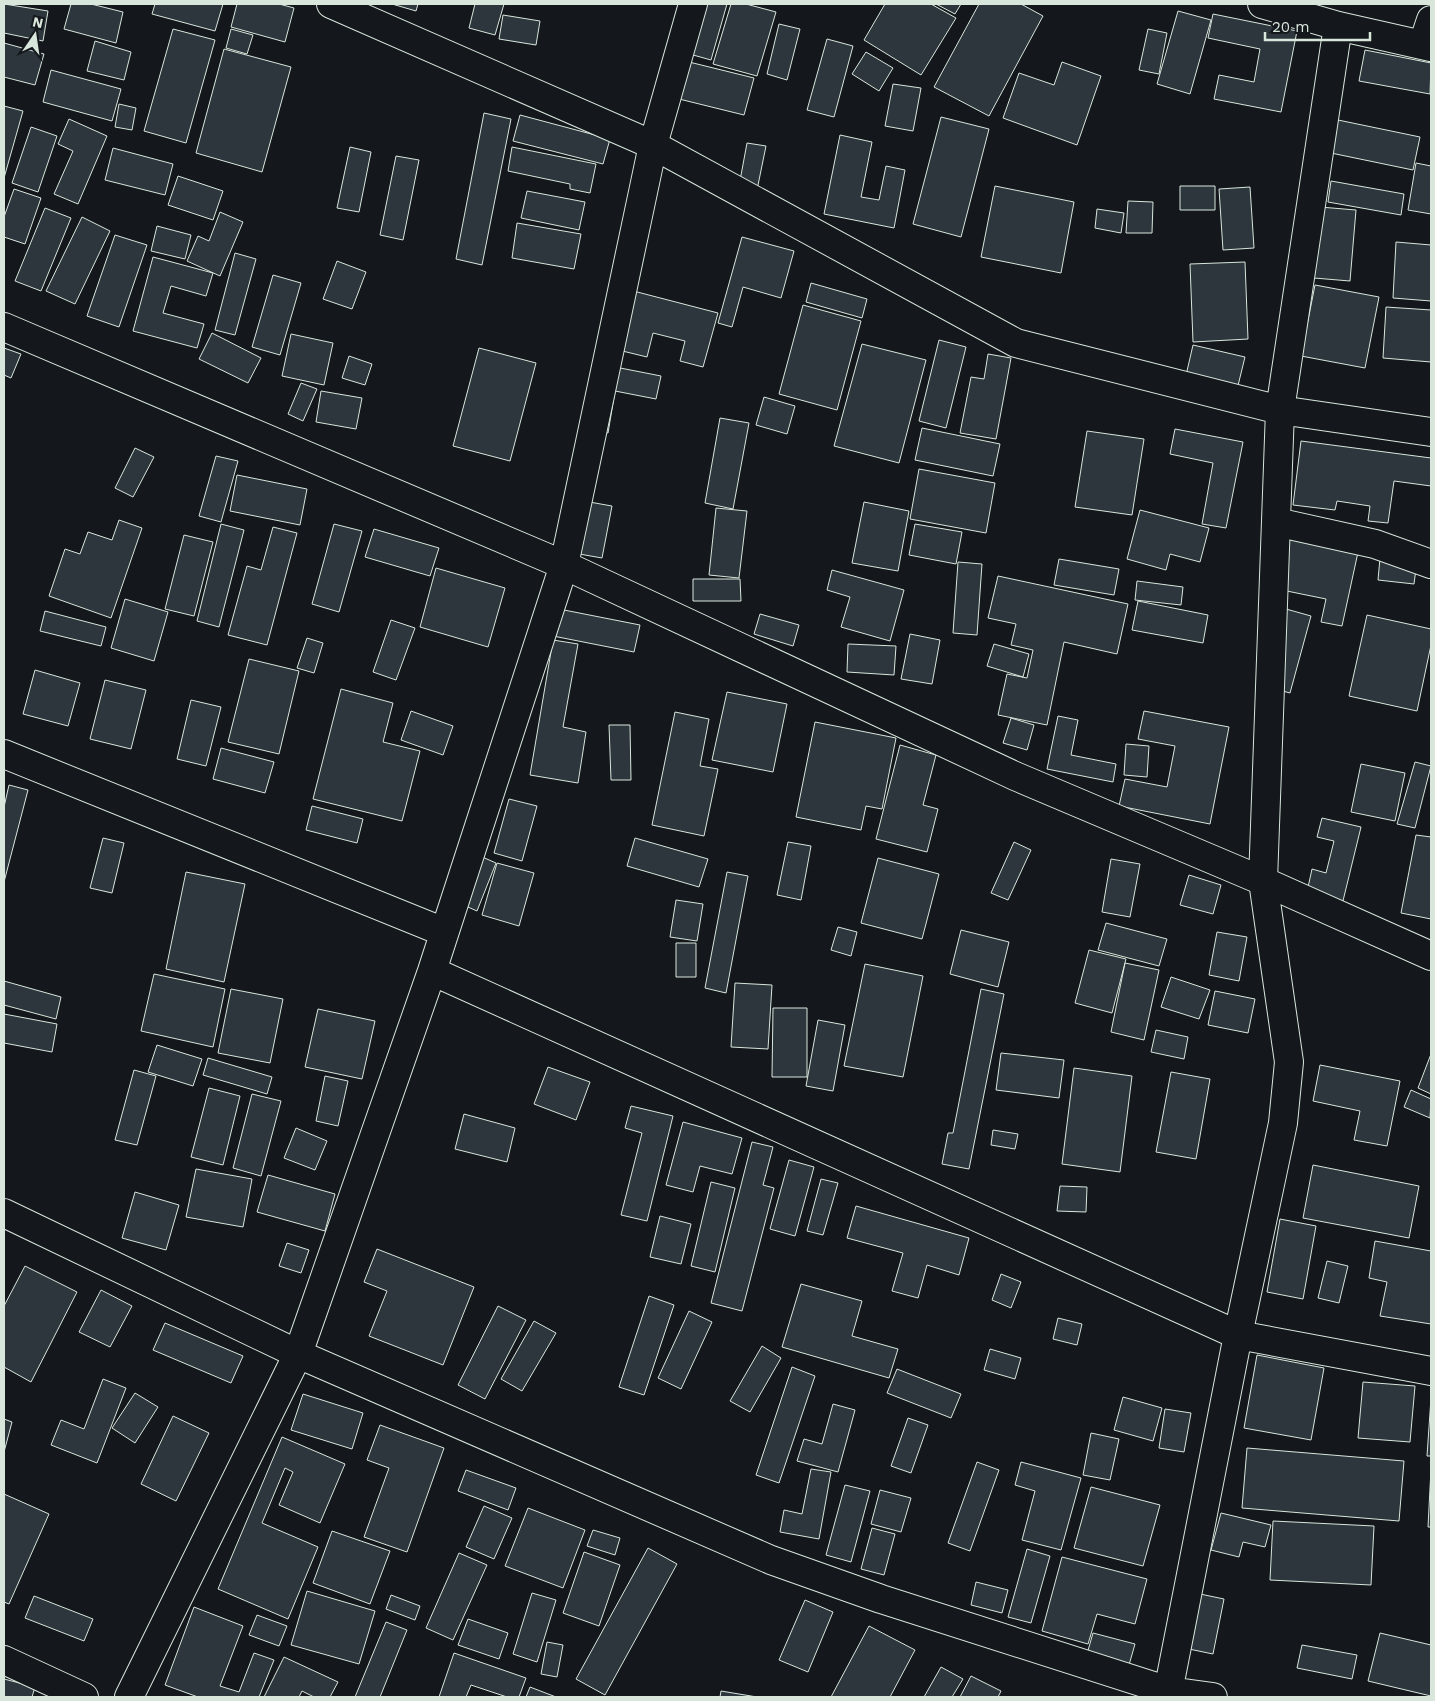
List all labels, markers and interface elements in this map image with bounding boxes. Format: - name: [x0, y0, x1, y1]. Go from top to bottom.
- north arrow: [10, 10, 60, 60]
- scale bar: [1265, 10, 1370, 42]
- text: N: [31, 13, 45, 31]
- text: 20 m: [1272, 18, 1310, 36]

